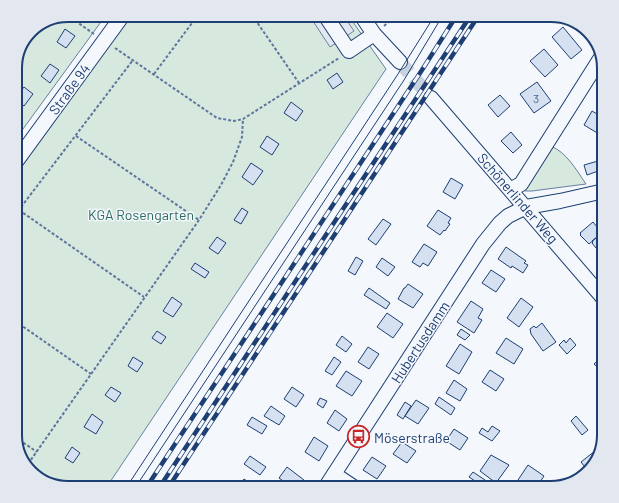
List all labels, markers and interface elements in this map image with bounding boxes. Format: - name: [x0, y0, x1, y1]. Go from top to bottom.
- street label: Straße 94: [45, 60, 93, 118]
- house number: 3: [533, 91, 539, 105]
- street label: Schönerlinder Weg: [474, 149, 562, 247]
- park label: KGA Rosengarten: [88, 206, 194, 223]
- street label: Hubertusdamm: [387, 298, 453, 386]
- bus stop icon: Möserstraße: [345, 424, 371, 450]
- place label: Möserstraße: [374, 429, 450, 446]

